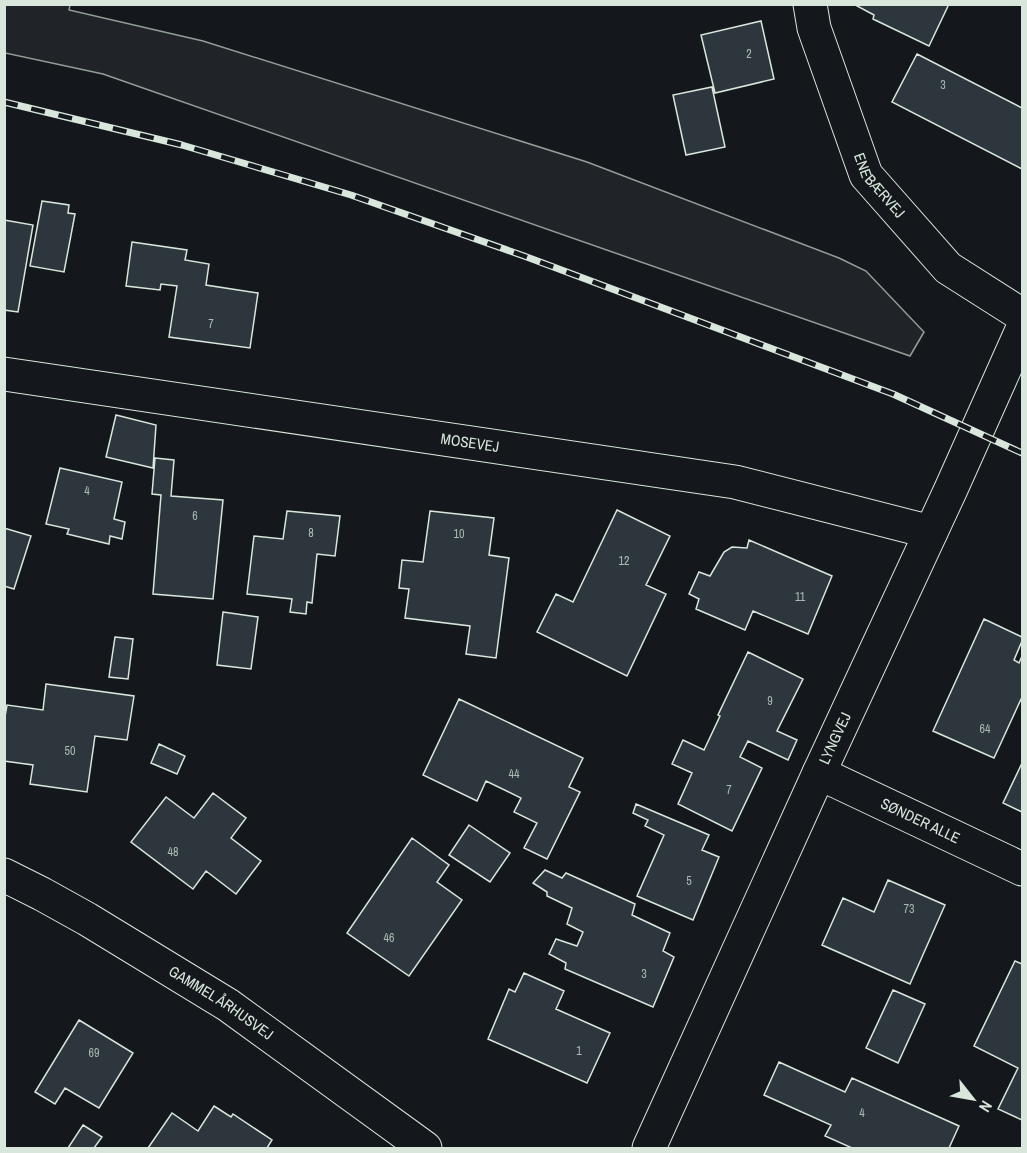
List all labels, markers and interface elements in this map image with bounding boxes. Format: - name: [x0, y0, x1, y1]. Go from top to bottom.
- house number: 2: [746, 46, 752, 62]
- house number: 3: [940, 77, 946, 93]
- street label: ENEBÆRVEJ: [849, 150, 910, 222]
- house number: 7: [208, 316, 214, 332]
- street label: MOSEVEJ: [439, 428, 501, 457]
- house number: 4: [84, 483, 90, 499]
- house number: 6: [192, 508, 198, 524]
- house number: 8: [308, 525, 314, 541]
- house number: 10: [454, 526, 464, 542]
- house number: 12: [619, 553, 629, 569]
- house number: 11: [795, 589, 806, 605]
- house number: 9: [767, 693, 773, 709]
- street label: LYNGVEJ: [814, 709, 856, 768]
- house number: 64: [980, 721, 991, 737]
- house number: 50: [65, 743, 75, 759]
- house number: 44: [509, 766, 520, 782]
- house number: 7: [726, 782, 732, 798]
- street label: SØNDER ALLE: [877, 793, 964, 848]
- house number: 48: [168, 844, 178, 860]
- house number: 5: [686, 873, 692, 889]
- house number: 73: [904, 901, 914, 917]
- house number: 46: [384, 930, 394, 946]
- street label: GAMMEL ÅRHUSVEJ: [165, 960, 278, 1045]
- house number: 3: [641, 966, 647, 982]
- house number: 1: [576, 1043, 582, 1059]
- house number: 69: [89, 1045, 99, 1061]
- north arrow: [943, 1069, 1003, 1129]
- text: N: [974, 1097, 998, 1116]
- house number: 4: [859, 1105, 865, 1121]

